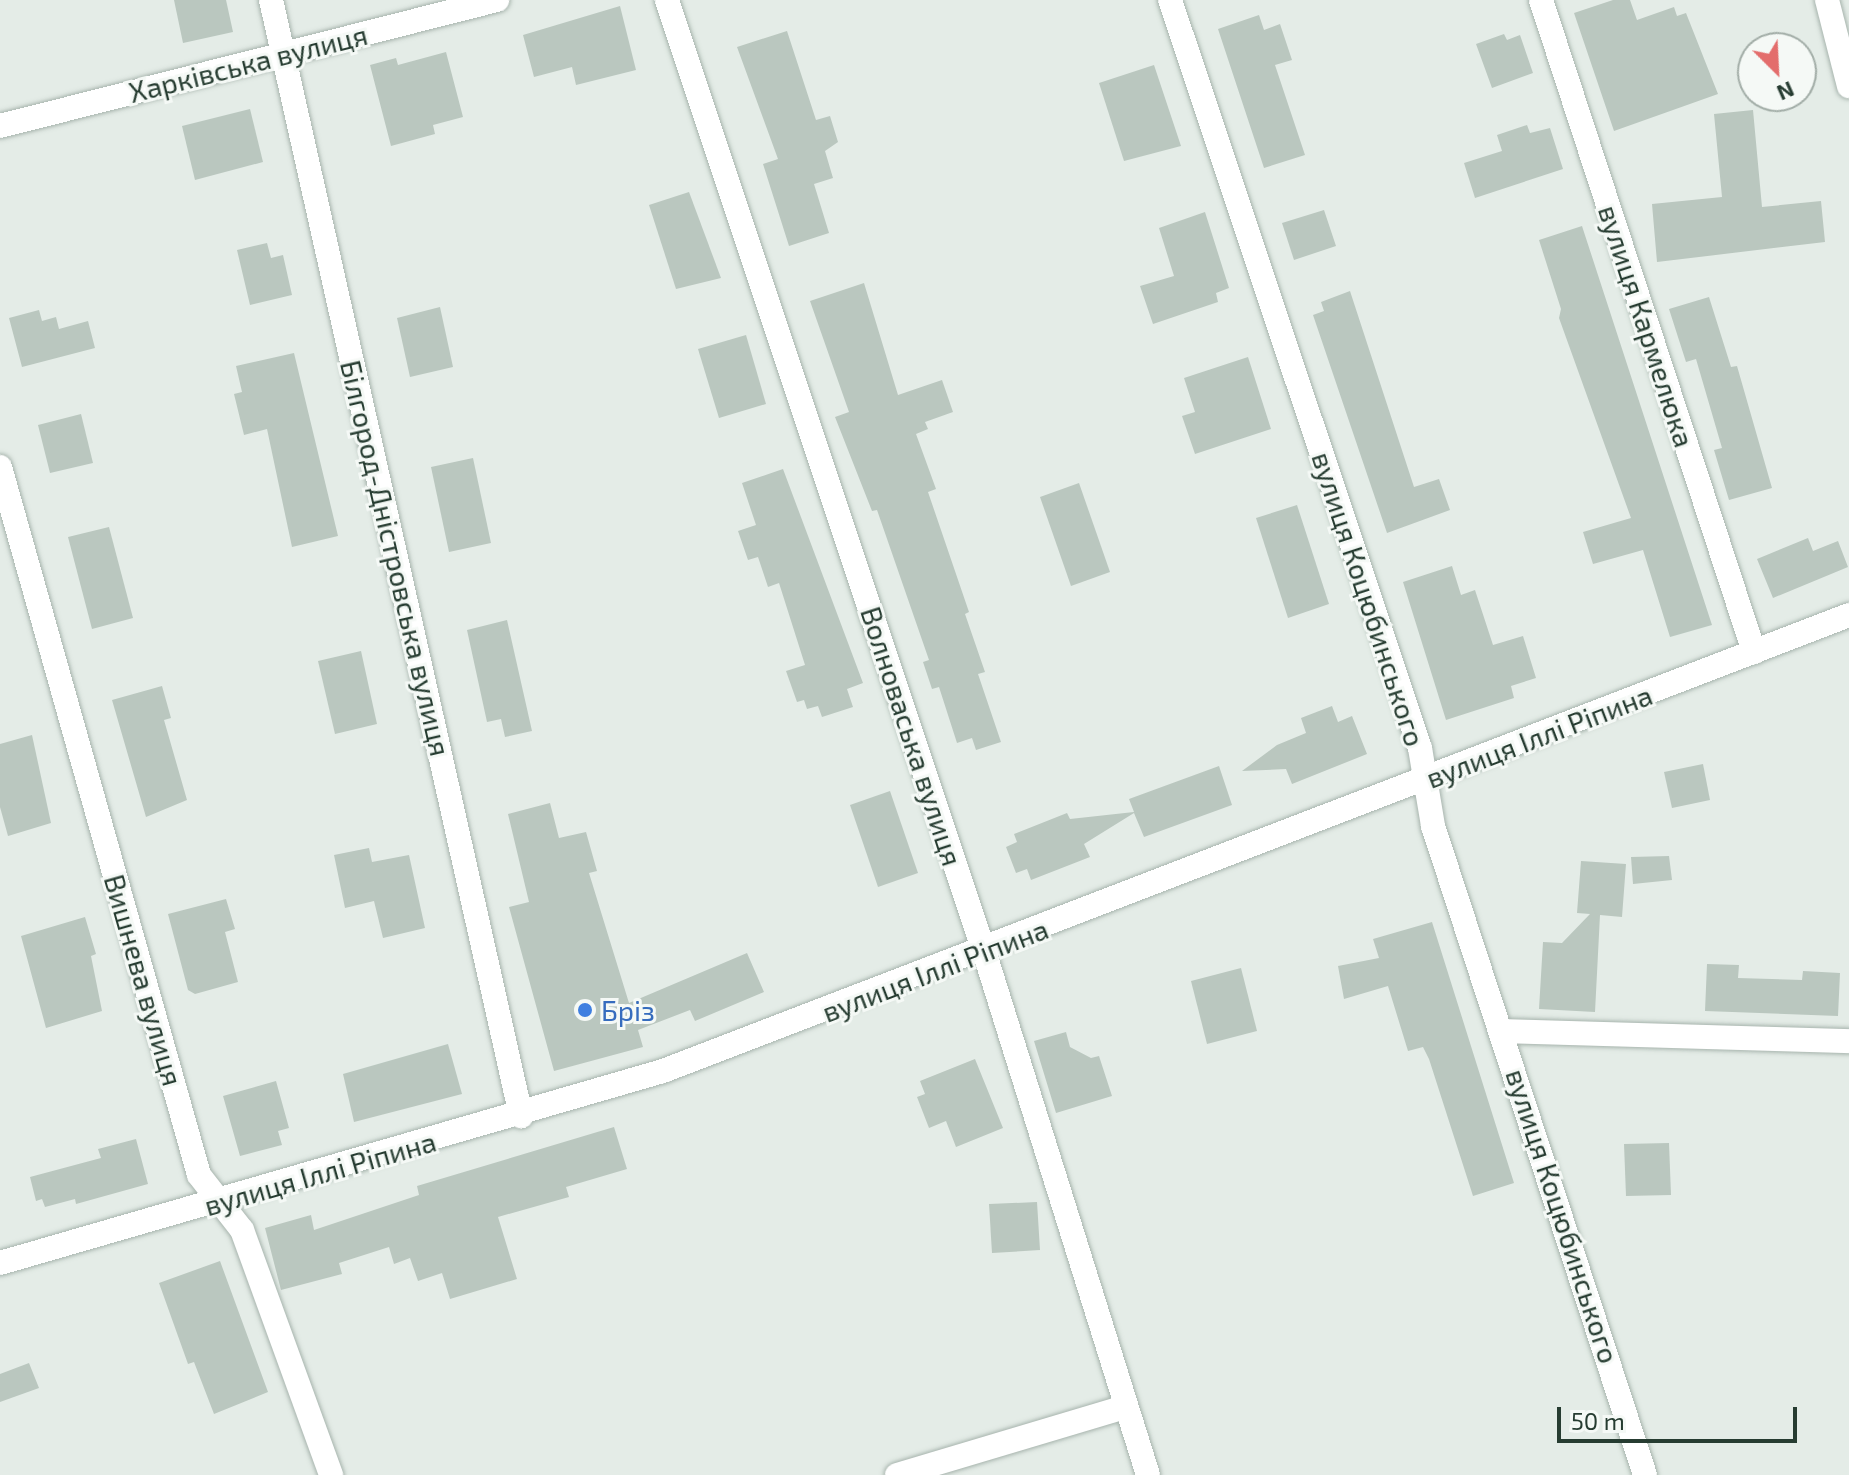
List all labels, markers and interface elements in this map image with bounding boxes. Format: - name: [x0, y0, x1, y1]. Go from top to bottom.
- street label: Харківська вулиця: [125, 17, 371, 109]
- north arrow: [1737, 32, 1817, 112]
- text: N: [1773, 77, 1799, 107]
- street label: вулиця Кармелюка: [1592, 201, 1702, 451]
- street label: Білгород-Дністровська вулиця: [334, 357, 458, 759]
- street label: вулиця Коцюбинського: [1305, 448, 1433, 750]
- street label: Волноваська вулиця: [854, 602, 970, 870]
- street label: вулиця Іллі Ріпина: [1421, 677, 1657, 795]
- street label: Вишнева вулиця: [98, 870, 190, 1090]
- street label: вулиця Іллі Ріпина: [817, 911, 1053, 1029]
- place label: Бріз: [601, 993, 655, 1027]
- marker: Бріз: [576, 1001, 594, 1019]
- street label: вулиця Коцюбинського: [1499, 1065, 1627, 1367]
- street label: вулиця Іллі Ріпина: [200, 1124, 440, 1222]
- scale bar: [1561, 1391, 1801, 1441]
- text: 50 m: [1571, 1406, 1625, 1435]

